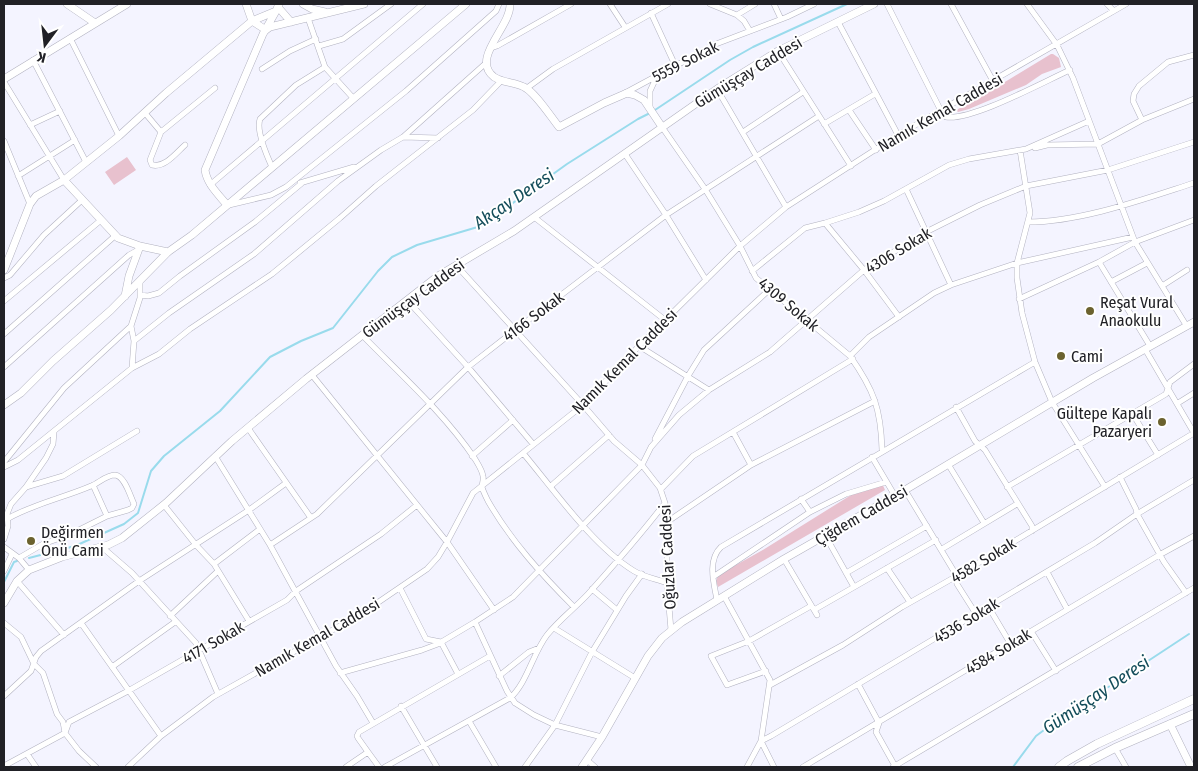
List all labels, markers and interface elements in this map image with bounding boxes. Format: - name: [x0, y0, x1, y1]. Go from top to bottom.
- north arrow: [20, 20, 70, 70]
- street label: Gümüşçay Caddesi: [691, 33, 805, 112]
- street label: 5559 Sokak: [649, 36, 722, 86]
- text: K: [35, 48, 48, 66]
- street label: Namık Kemal Caddesi: [874, 69, 1006, 156]
- water label: Akçay Deresi: [469, 164, 559, 235]
- street label: 4306 Sokak: [862, 223, 935, 278]
- street label: Gümüşçay Caddesi: [358, 255, 468, 342]
- street label: 4309 Sokak: [754, 274, 823, 336]
- street label: 4166 Sokak: [499, 287, 568, 346]
- place label: Reşat Vural Anaokulu: [1100, 293, 1173, 330]
- street label: Namık Kemal Caddesi: [568, 305, 681, 418]
- marker: Reşat Vural Anaokulu: [1084, 305, 1096, 317]
- place label: Cami: [1071, 347, 1103, 366]
- marker: Cami: [1055, 350, 1067, 362]
- place label: Gültepe Kapalı Pazaryeri: [1057, 404, 1152, 441]
- marker: Gültepe Kapalı Pazaryeri: [1156, 416, 1168, 428]
- street label: Çiğdem Caddesi: [812, 481, 911, 550]
- street label: Oğuzlar Caddesi: [655, 504, 680, 610]
- place label: Değirmen Önü Cami: [41, 523, 104, 560]
- street label: 4582 Sokak: [947, 533, 1020, 587]
- marker: Değirmen Önü Cami: [25, 535, 37, 547]
- street label: 4536 Sokak: [930, 593, 1003, 647]
- street label: Namık Kemal Caddesi: [251, 594, 383, 681]
- street label: 4171 Sokak: [179, 617, 248, 668]
- street label: 4584 Sokak: [962, 624, 1035, 678]
- water label: Gümüşçay Deresi: [1038, 651, 1154, 739]

